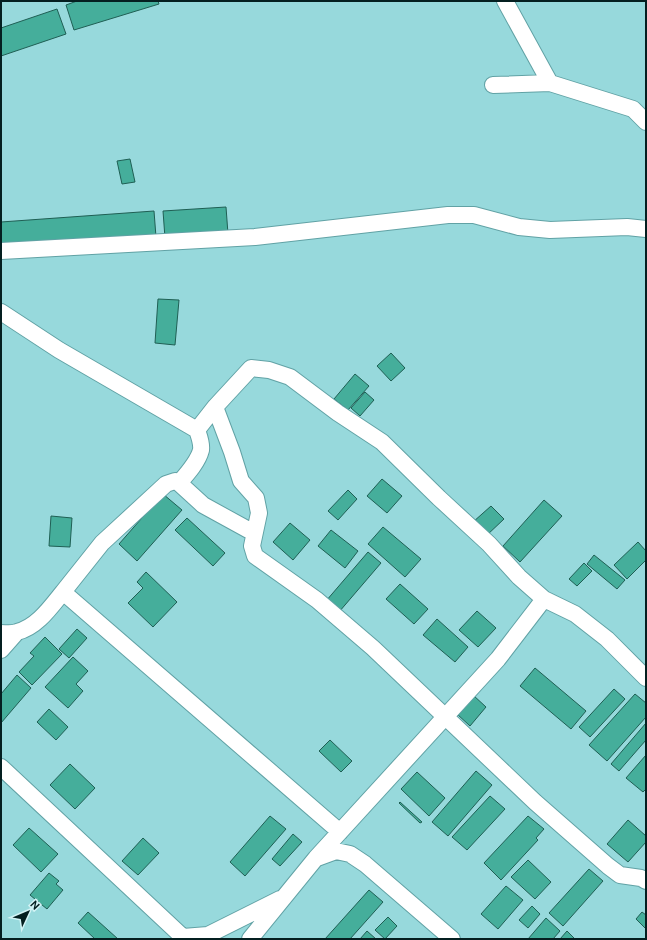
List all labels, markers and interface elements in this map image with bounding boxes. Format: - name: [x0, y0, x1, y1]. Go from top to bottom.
- north arrow: [8, 892, 48, 932]
- text: N: [27, 897, 43, 913]

